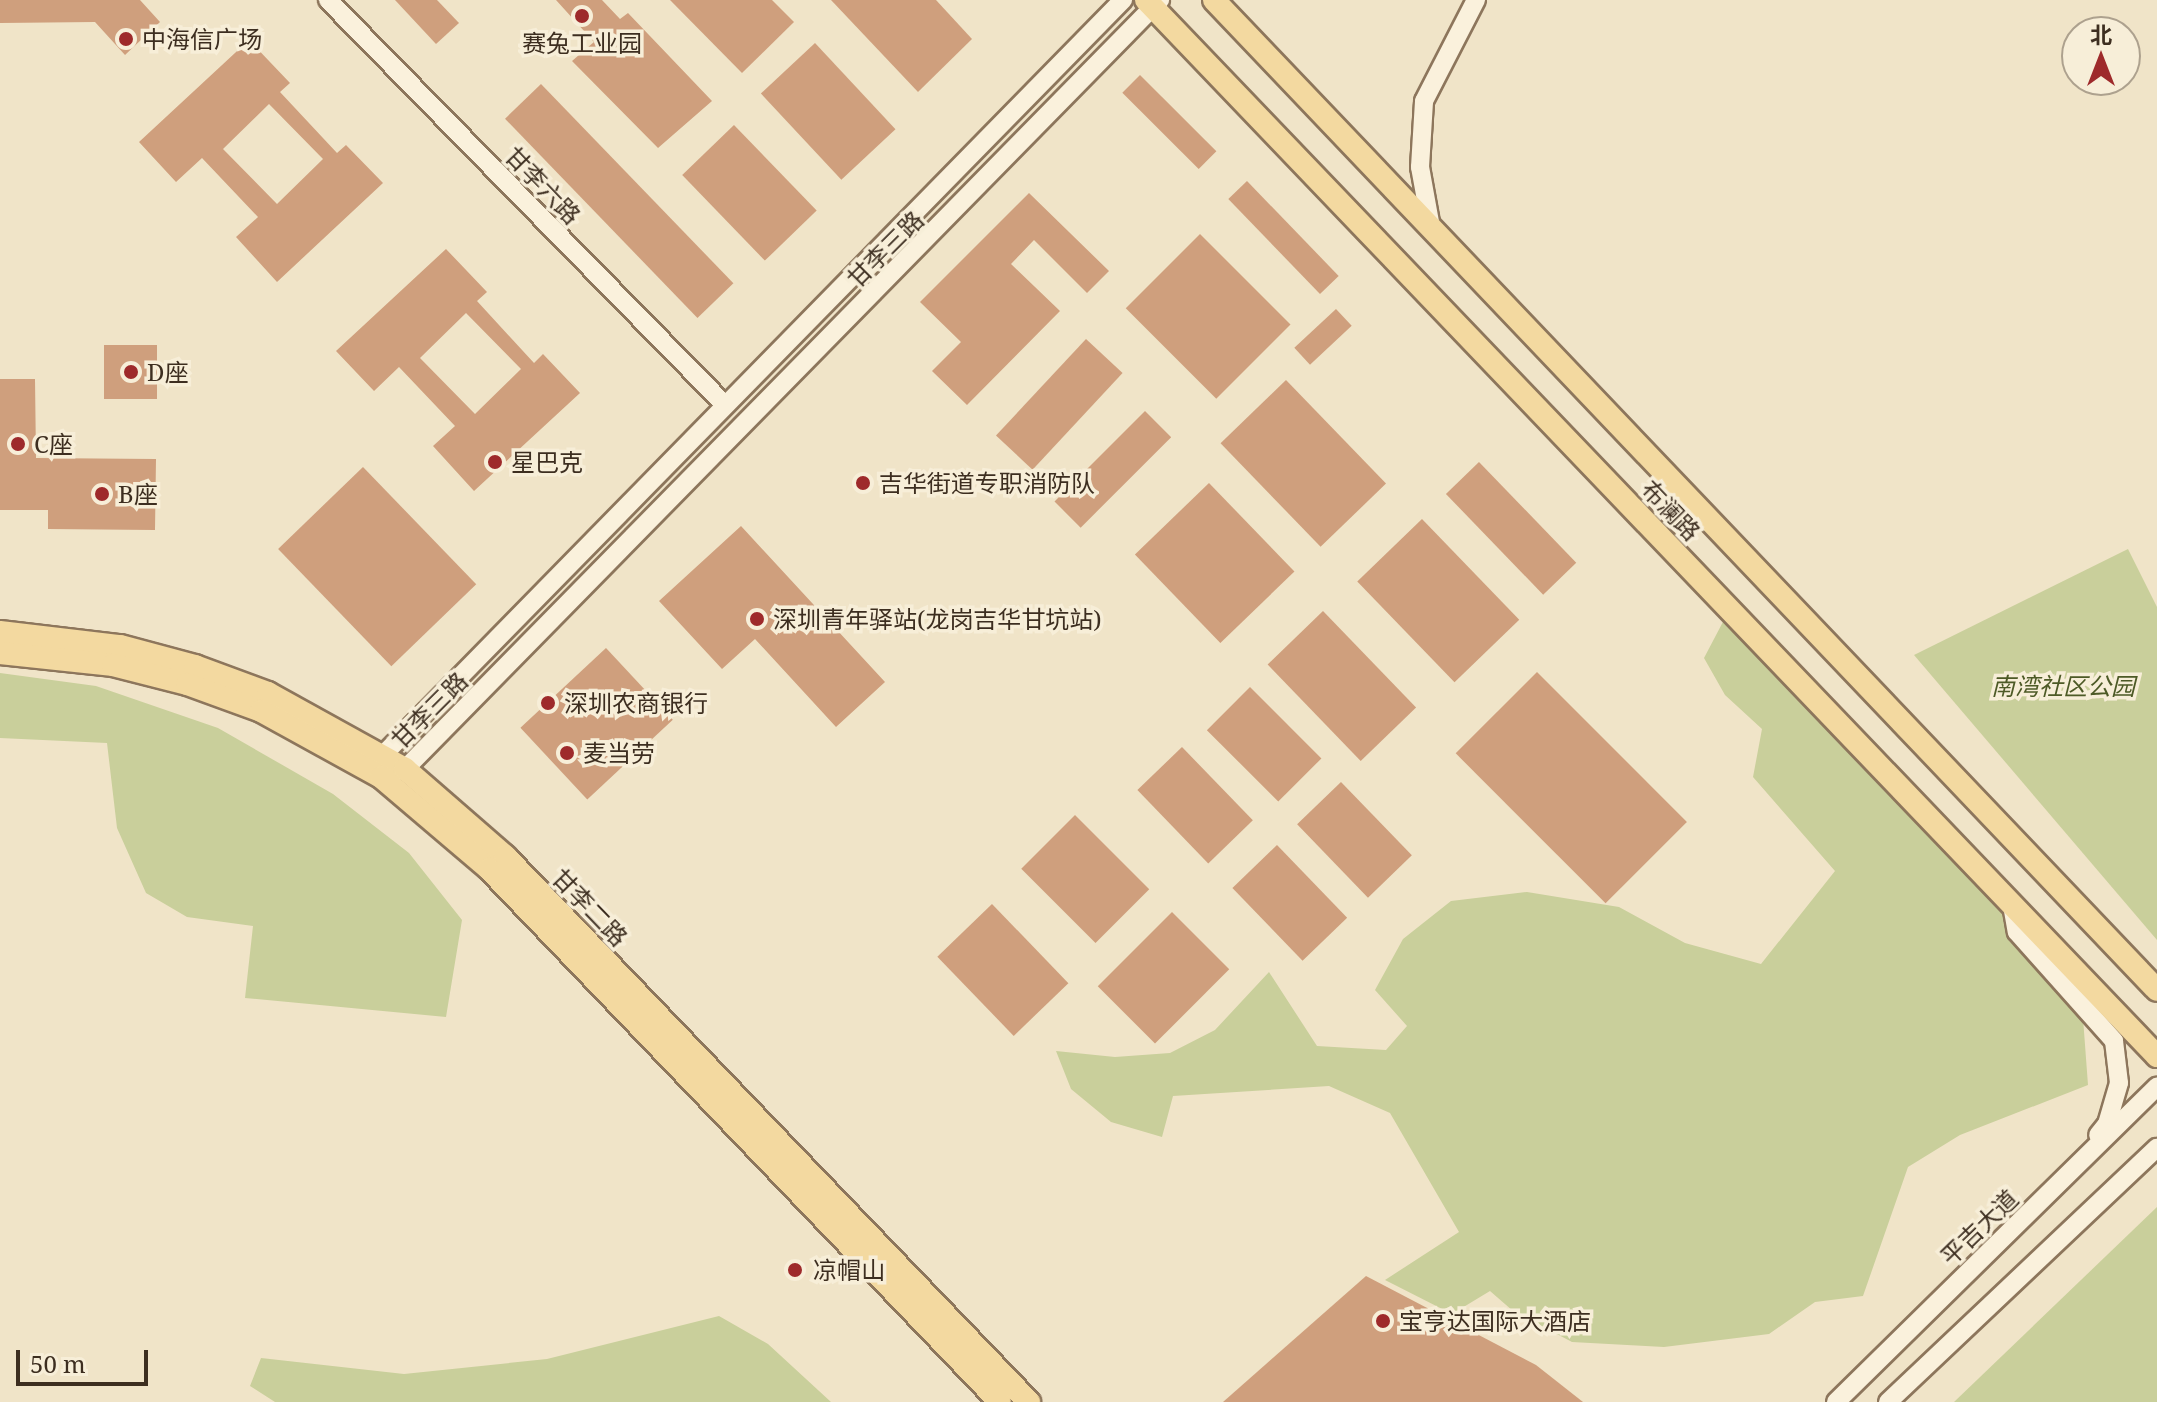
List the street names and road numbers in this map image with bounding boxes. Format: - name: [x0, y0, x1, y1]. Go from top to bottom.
- street label: 甘李六路: [499, 140, 587, 230]
- street label: 甘李三路: [841, 205, 929, 293]
- street label: 布澜路: [1636, 474, 1706, 546]
- street label: 甘李三路: [385, 666, 473, 754]
- street label: 甘李二路: [546, 862, 634, 952]
- street label: 平吉大道: [1934, 1183, 2024, 1271]

